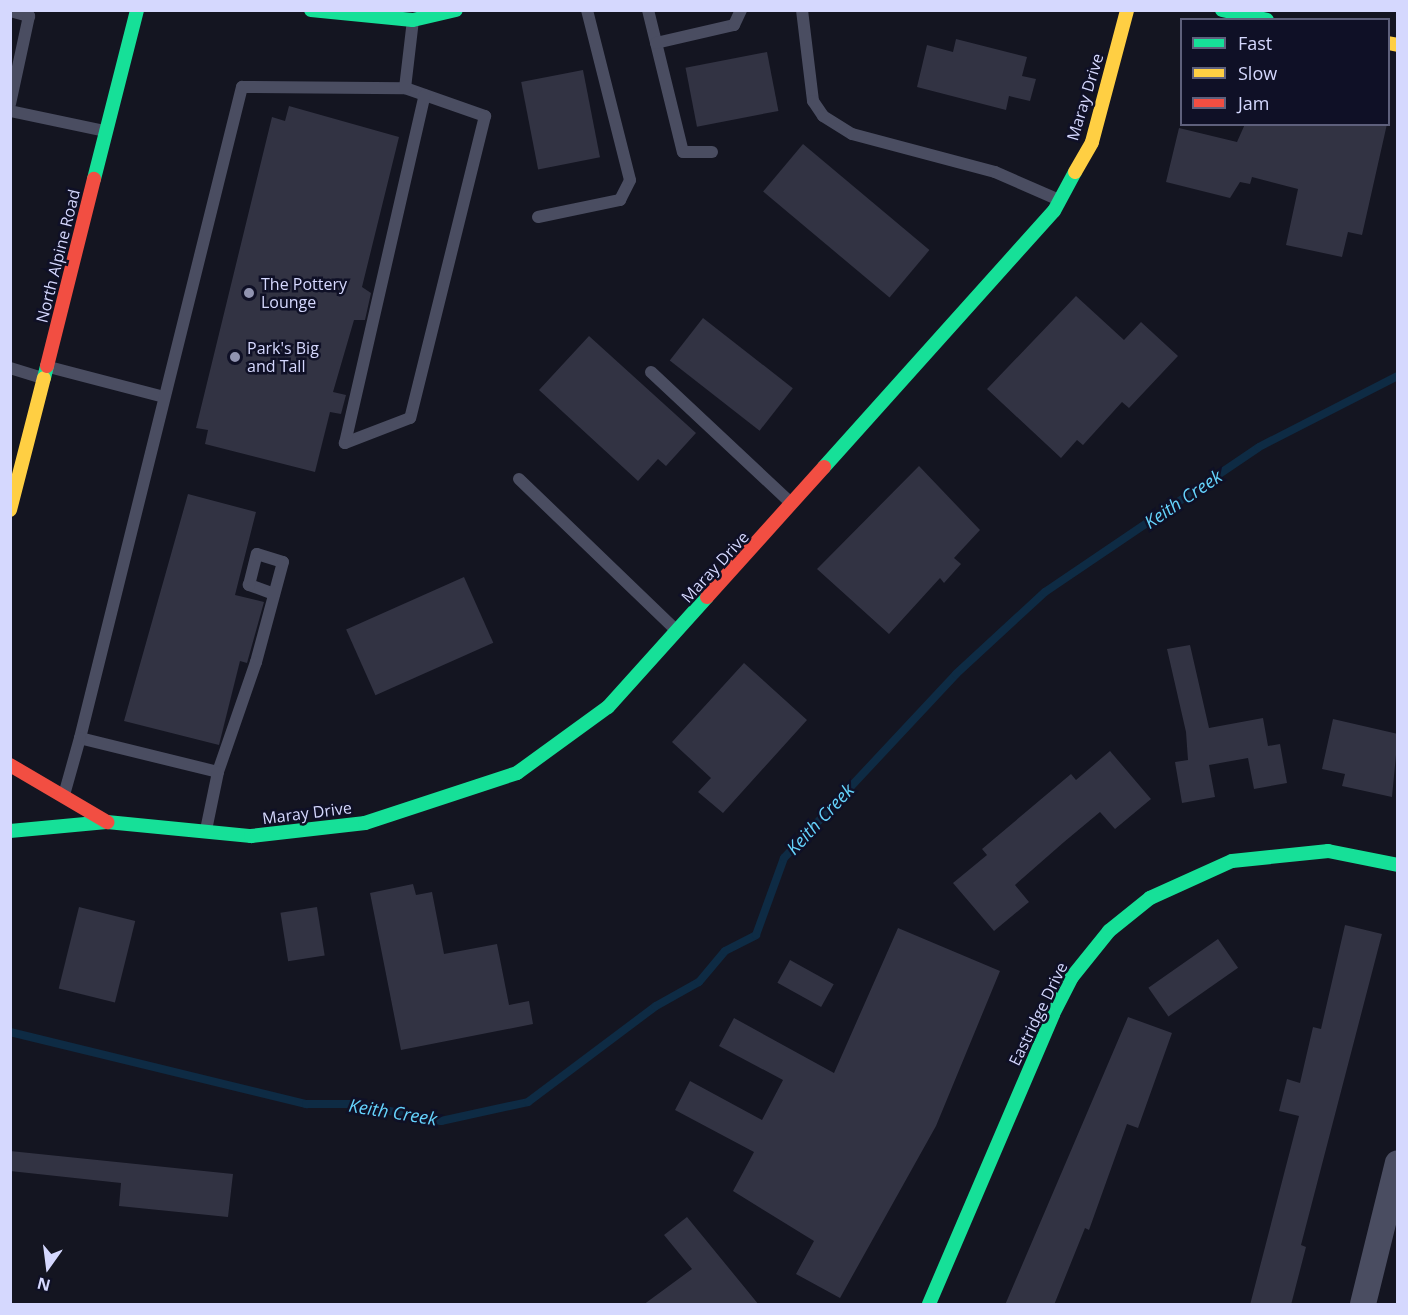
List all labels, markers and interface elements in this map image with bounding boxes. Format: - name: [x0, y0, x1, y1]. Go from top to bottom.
- legend: [1180, 18, 1390, 126]
- text: Fast: [1238, 31, 1272, 55]
- street label: Maray Drive: [1063, 51, 1107, 143]
- text: Slow: [1238, 61, 1277, 85]
- text: Jam: [1238, 91, 1270, 115]
- street label: North Alpine Road: [32, 187, 84, 325]
- place label: The Pottery Lounge: [261, 274, 347, 312]
- marker: The Pottery Lounge: [242, 286, 256, 300]
- place label: Park's Big and Tall: [247, 338, 319, 376]
- marker: Park's Big and Tall: [228, 350, 242, 364]
- water label: Keith Creek: [1140, 465, 1226, 533]
- street label: Maray Drive: [677, 528, 753, 606]
- water label: Keith Creek: [782, 779, 858, 859]
- street label: Maray Drive: [261, 798, 353, 828]
- street label: Eastridge Drive: [1005, 959, 1071, 1069]
- water label: Keith Creek: [347, 1094, 439, 1130]
- north arrow: [18, 1237, 78, 1297]
- text: N: [35, 1272, 53, 1297]

